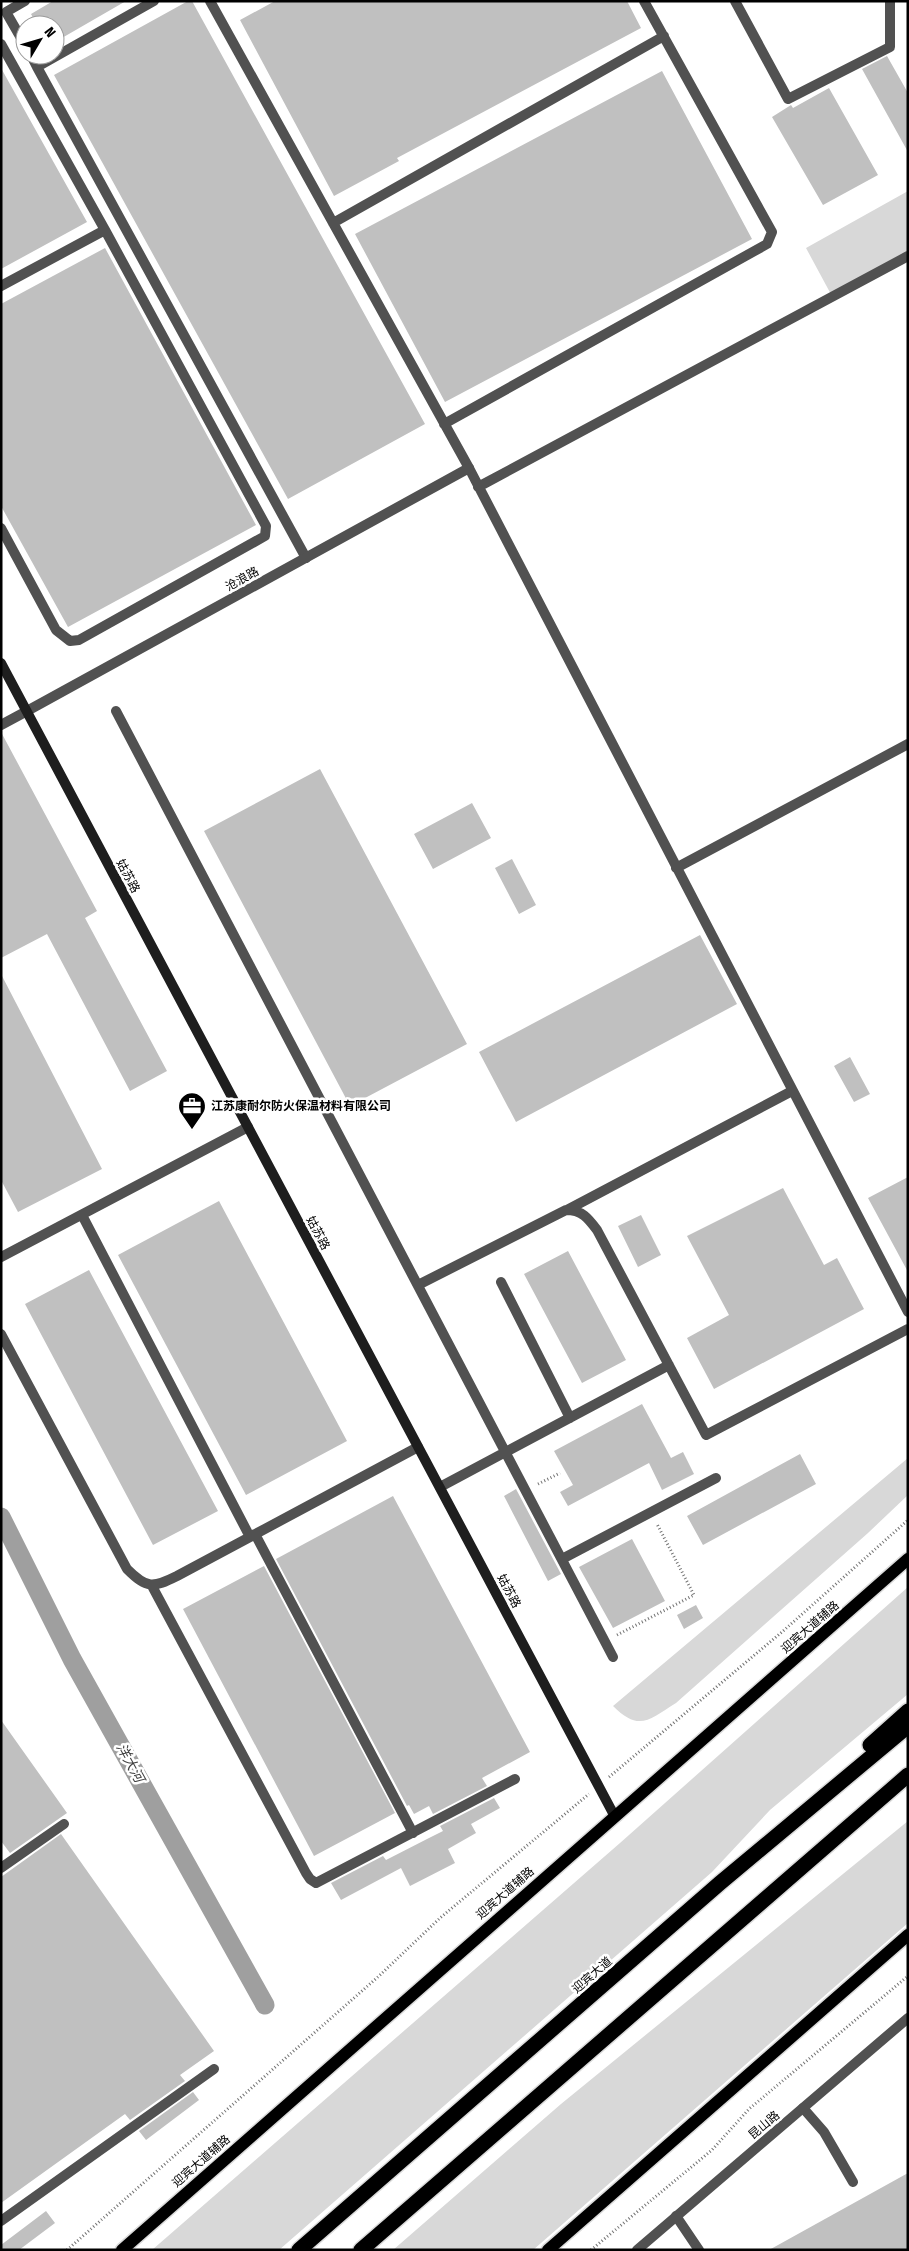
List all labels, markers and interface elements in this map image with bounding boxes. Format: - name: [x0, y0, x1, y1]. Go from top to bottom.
- north arrow: [15, 15, 65, 65]
- text: N: [41, 24, 59, 41]
- street label: 沧浪路: [223, 564, 261, 594]
- street label: 姑苏路: [113, 857, 143, 895]
- office icon: 江苏康耐尔防火保温材料有限公司: [177, 1091, 207, 1130]
- place label: 江苏康耐尔防火保温材料有限公司: [211, 1099, 391, 1113]
- street label: 姑苏路: [303, 1214, 333, 1252]
- street label: 姑苏路: [494, 1572, 524, 1610]
- street label: 迎宾大道辅路: [778, 1598, 842, 1656]
- water label: 洋大河: [112, 1741, 149, 1788]
- street label: 迎宾大道辅路: [473, 1864, 537, 1922]
- street label: 迎宾大道: [569, 1954, 615, 1996]
- street label: 昆山路: [746, 2108, 782, 2142]
- street label: 迎宾大道辅路: [169, 2132, 233, 2190]

